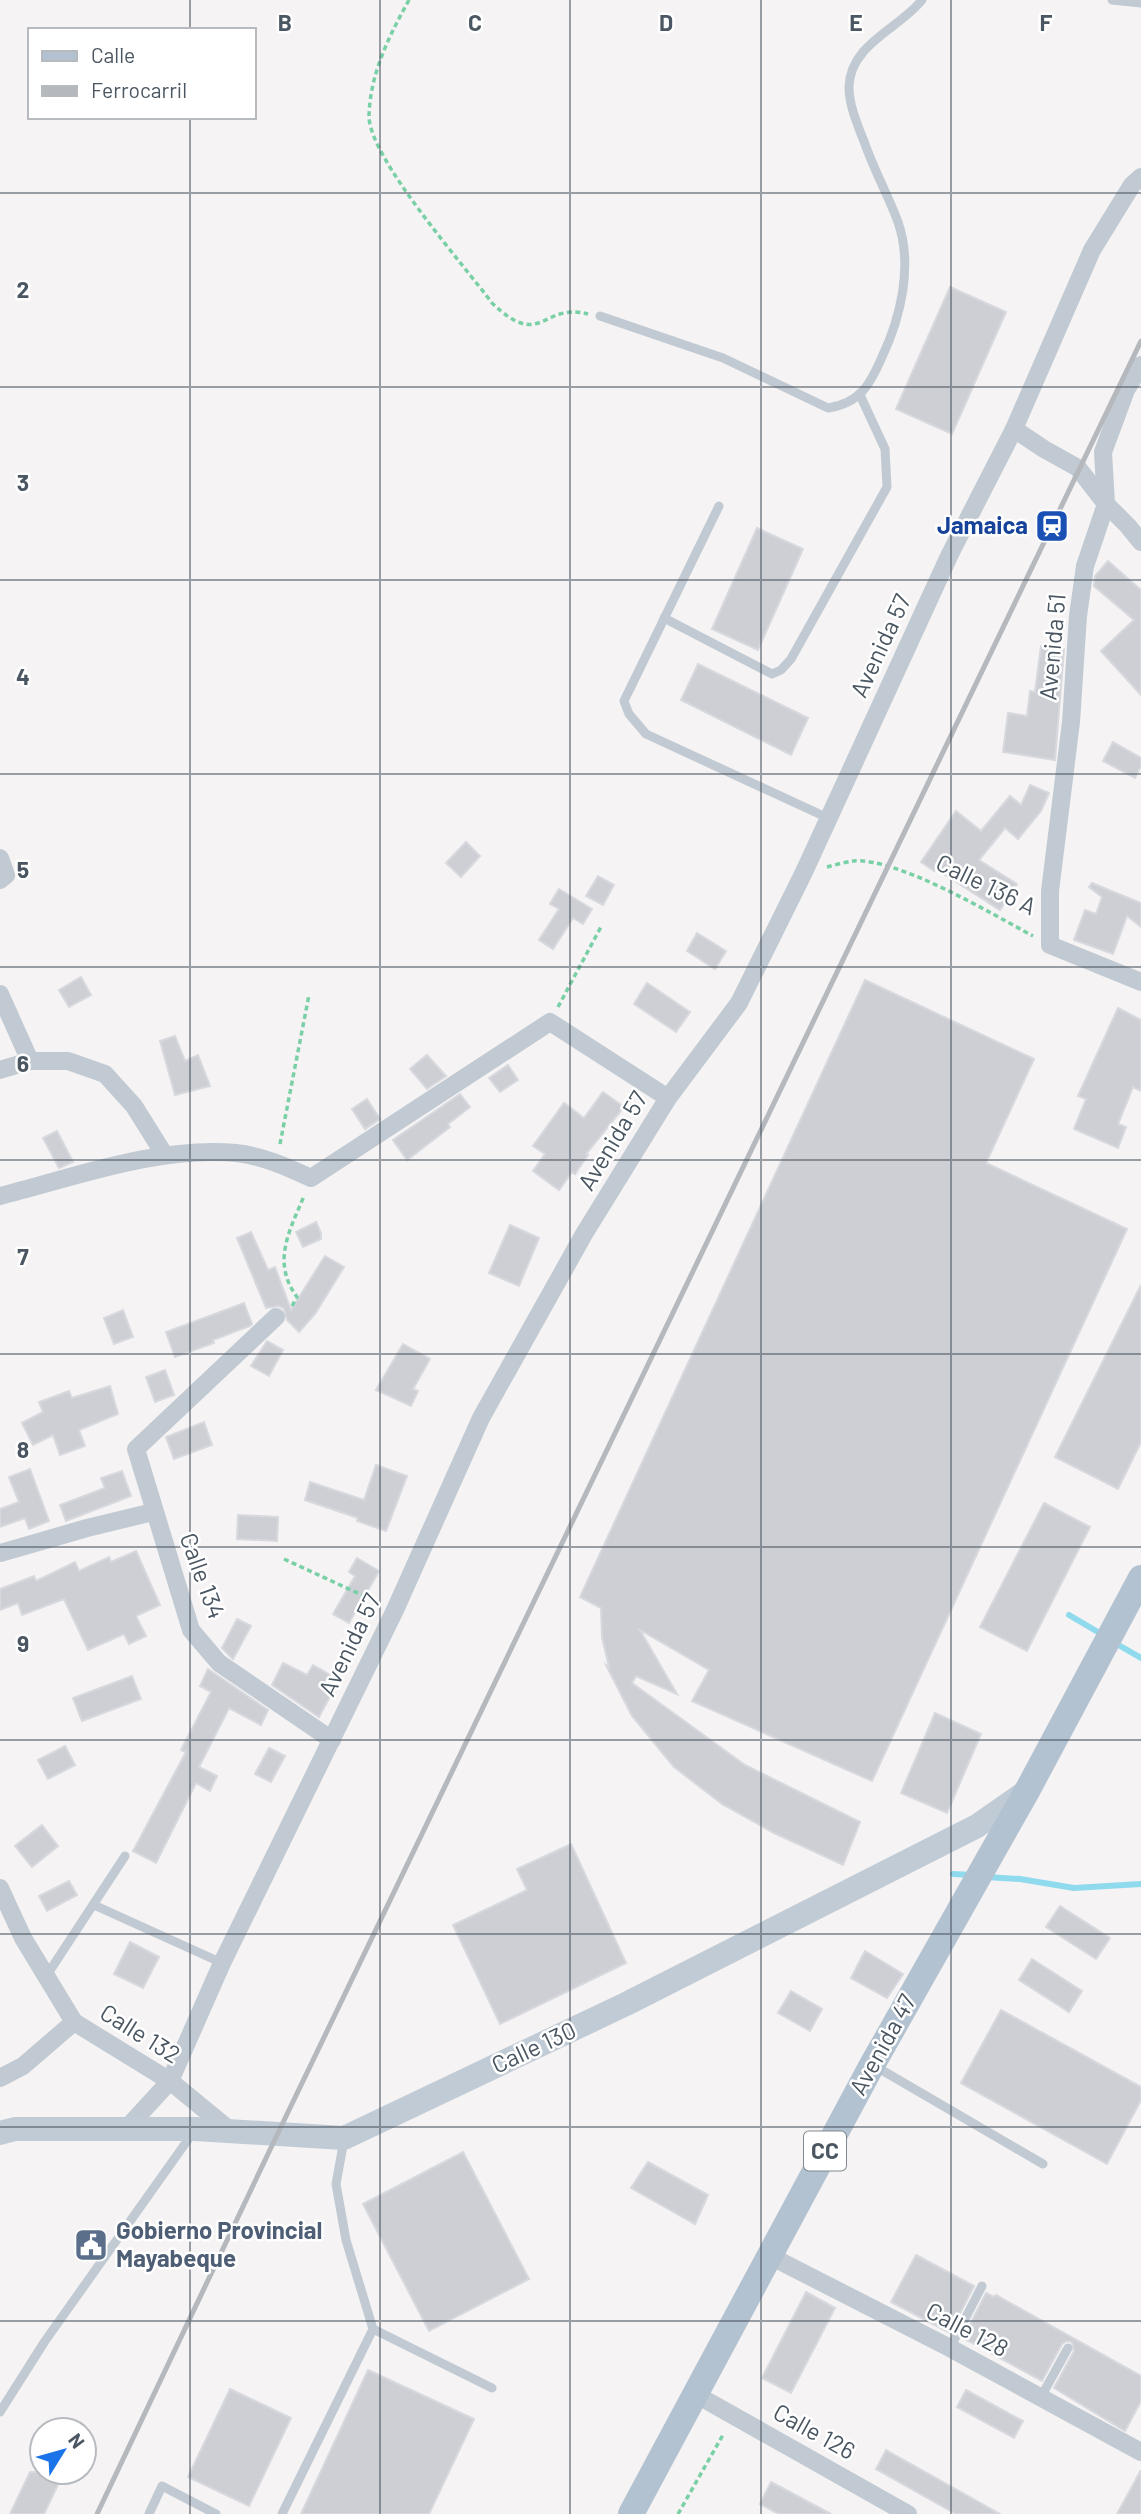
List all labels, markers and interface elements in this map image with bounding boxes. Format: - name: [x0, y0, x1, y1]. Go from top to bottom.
- text: B: [278, 8, 292, 36]
- text: C: [468, 8, 482, 36]
- text: D: [659, 8, 673, 36]
- text: E: [849, 8, 863, 36]
- text: F: [1040, 8, 1053, 36]
- legend: [28, 28, 256, 119]
- text: Calle: [91, 42, 135, 67]
- text: Ferrocarril: [91, 77, 187, 102]
- text: 2: [17, 275, 29, 303]
- text: 3: [17, 468, 29, 496]
- station icon: Jamaica: [1033, 507, 1071, 545]
- place label: Jamaica: [937, 510, 1028, 539]
- street label: Avenida 57: [843, 589, 916, 702]
- street label: Avenida 51: [1032, 592, 1071, 701]
- text: 4: [16, 662, 30, 690]
- street label: Calle 136 A: [932, 847, 1041, 920]
- text: 5: [17, 855, 29, 883]
- text: 6: [17, 1049, 29, 1077]
- street label: Avenida 57: [571, 1085, 653, 1195]
- text: 7: [17, 1242, 29, 1270]
- text: 8: [17, 1435, 29, 1463]
- street label: Calle 134: [175, 1529, 232, 1622]
- street label: Avenida 57: [311, 1588, 386, 1700]
- text: 9: [17, 1629, 29, 1657]
- street label: Avenida 47: [842, 1989, 921, 2100]
- street label: Calle 132: [95, 1997, 186, 2069]
- street label: Calle 130: [487, 2015, 580, 2079]
- road number: CC: [804, 2132, 846, 2170]
- place label: Gobierno Provincial Mayabeque: [116, 2215, 322, 2272]
- public building icon: Gobierno Provincial Mayabeque: [72, 2226, 110, 2264]
- street label: Calle 128: [922, 2295, 1014, 2362]
- street label: Calle 126: [769, 2396, 861, 2465]
- north arrow: [28, 2416, 98, 2486]
- text: N: [64, 2428, 90, 2452]

